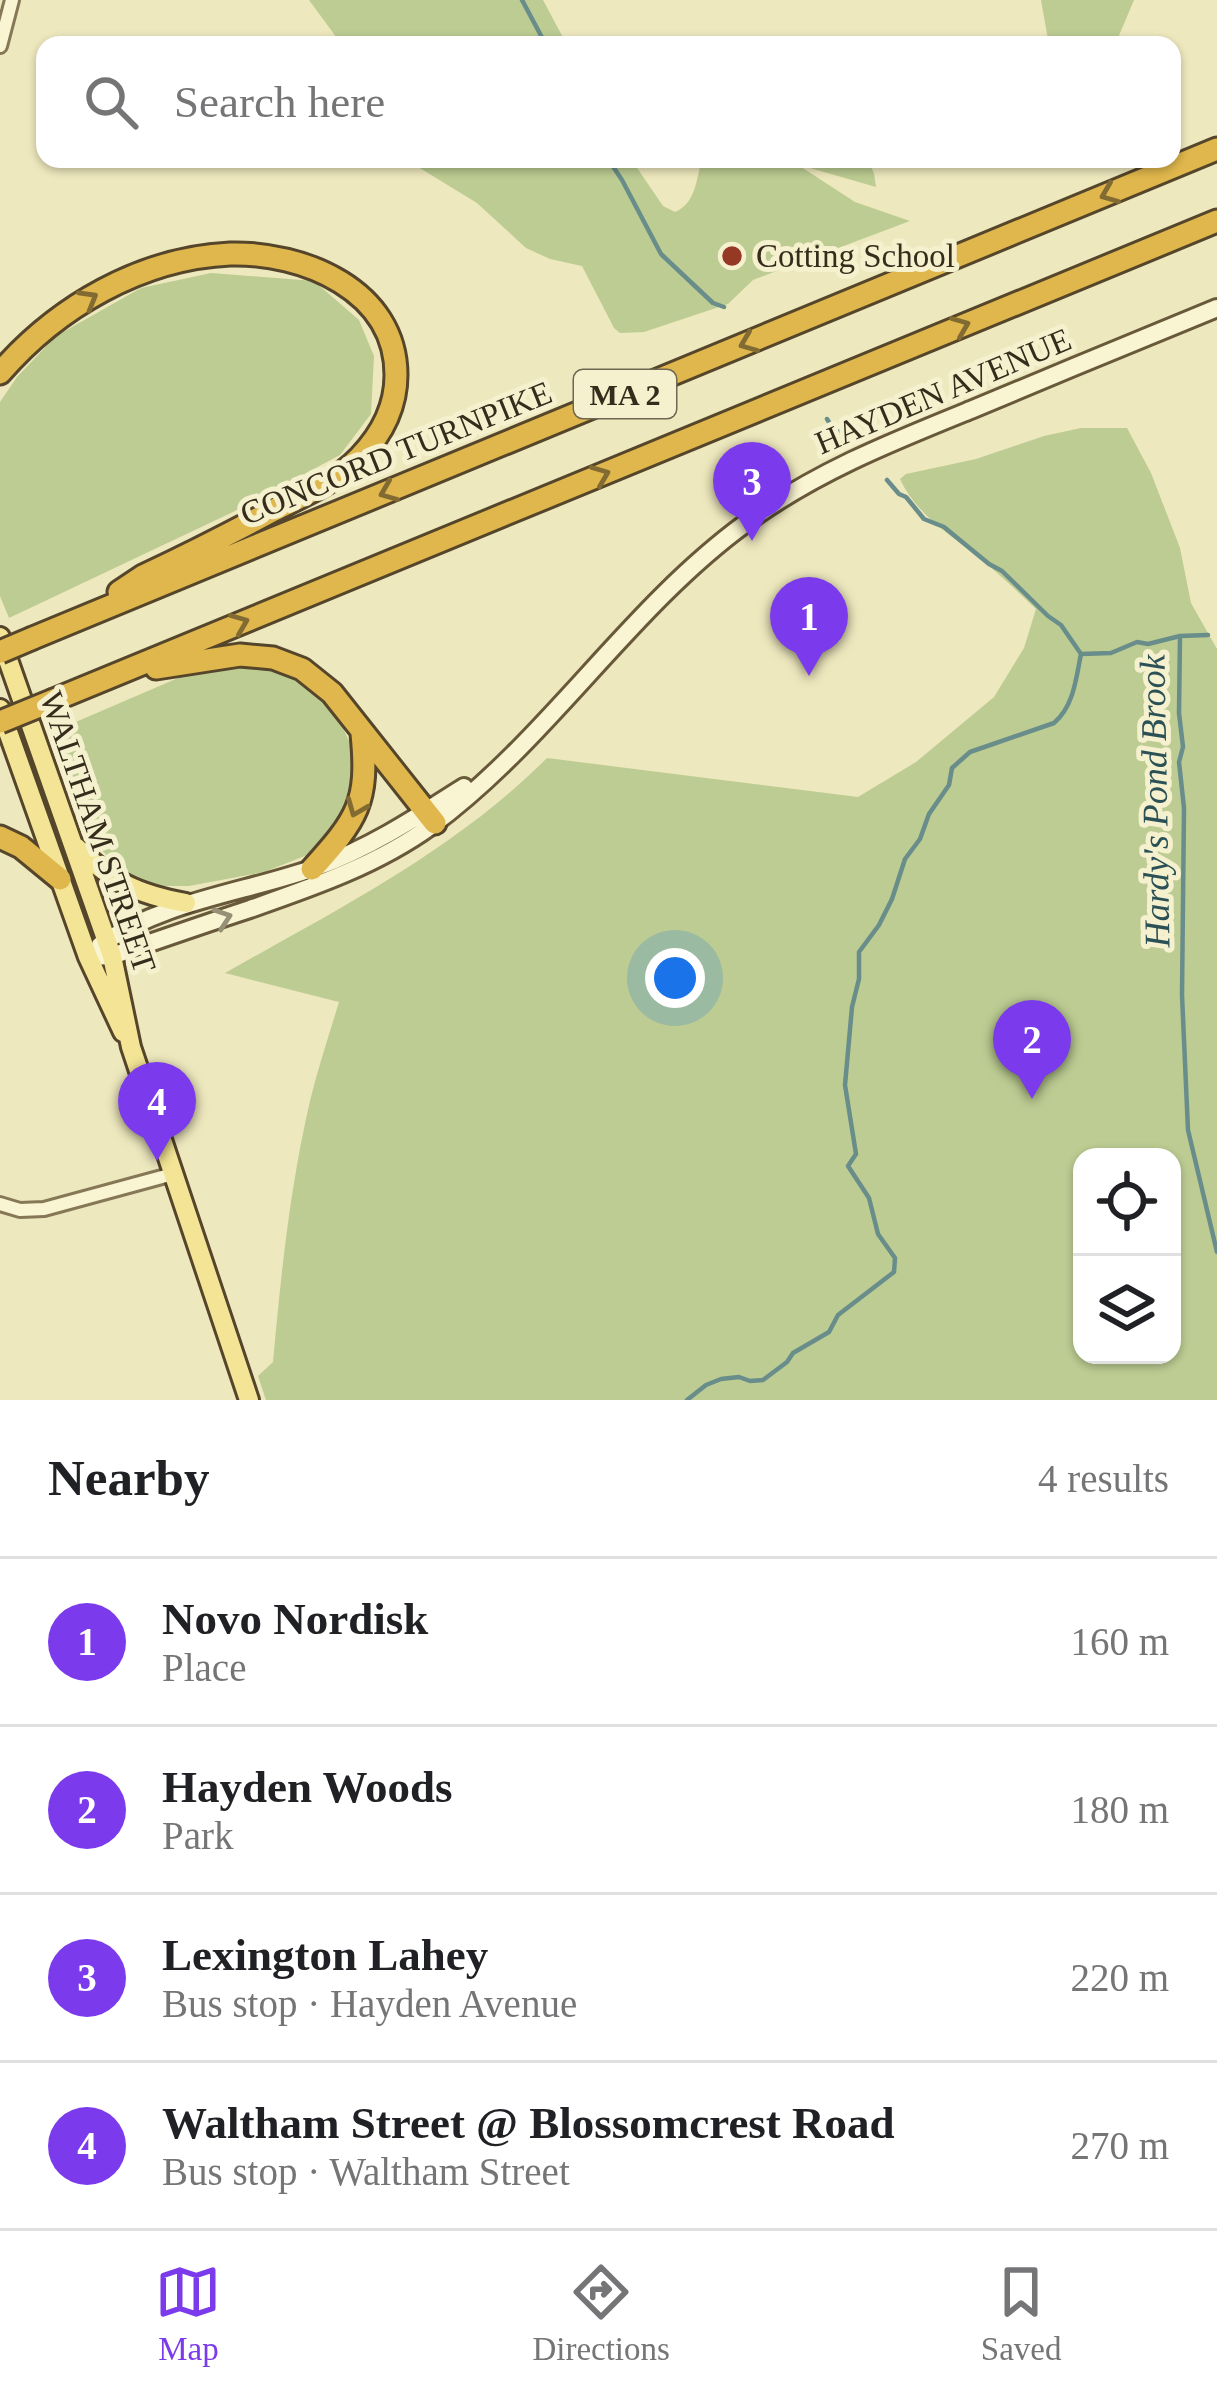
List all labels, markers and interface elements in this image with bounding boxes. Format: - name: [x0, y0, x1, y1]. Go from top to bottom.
- search box: [36, 36, 1181, 168]
- icon: search: [78, 69, 144, 135]
- text: Search here: [174, 77, 385, 127]
- one-way arrow: [1099, 180, 1120, 204]
- place label: Cotting School: [756, 238, 955, 274]
- marker: Cotting School: [719, 243, 745, 269]
- one-way arrow: [76, 290, 98, 313]
- one-way arrow: [950, 316, 971, 340]
- street label: HAYDEN AVENUE: [810, 321, 1076, 461]
- one-way arrow: [739, 329, 760, 353]
- road number: MA 2: [574, 370, 676, 418]
- street label: CONCORD TURNPIKE: [235, 374, 557, 532]
- pin: 3: [713, 442, 791, 541]
- one-way arrow: [589, 465, 610, 489]
- one-way arrow: [378, 478, 399, 502]
- pin: 1: [770, 577, 848, 676]
- one-way arrow: [229, 613, 250, 637]
- water label: Hardy's Pond Brook: [1132, 653, 1178, 949]
- street label: WALTHAM STREET: [33, 687, 163, 977]
- one-way arrow: [345, 796, 370, 817]
- one-way arrow: [211, 908, 232, 932]
- your location: [645, 948, 705, 1008]
- pin: 2: [993, 1000, 1071, 1099]
- pin: 4: [118, 1062, 196, 1161]
- map controls: [1073, 1148, 1181, 1364]
- button: locate: [1073, 1148, 1181, 1256]
- button: layers: [1073, 1256, 1181, 1364]
- text: Nearby: [48, 1450, 209, 1506]
- text: 4 results: [1038, 1457, 1169, 1500]
- text: Novo Nordisk: [162, 1594, 428, 1644]
- text: 1: [77, 1620, 97, 1663]
- text: 160 m: [1070, 1620, 1169, 1663]
- text: Place: [162, 1646, 246, 1689]
- text: Hayden Woods: [162, 1762, 453, 1812]
- text: 2: [77, 1788, 97, 1831]
- text: 180 m: [1070, 1788, 1169, 1831]
- text: Park: [162, 1814, 234, 1857]
- text: Lexington Lahey: [162, 1930, 488, 1980]
- text: 3: [77, 1956, 97, 1999]
- text: 220 m: [1070, 1956, 1169, 1999]
- text: Bus stop · Hayden Avenue: [162, 1982, 577, 2025]
- text: Waltham Street @ Blossomcrest Road: [162, 2098, 895, 2148]
- text: 4: [77, 2124, 97, 2167]
- text: 270 m: [1070, 2124, 1169, 2167]
- text: Bus stop · Waltham Street: [162, 2150, 570, 2193]
- tab: Map: [155, 2259, 221, 2368]
- tab: Directions: [532, 2259, 670, 2368]
- tab: Saved: [981, 2259, 1062, 2368]

